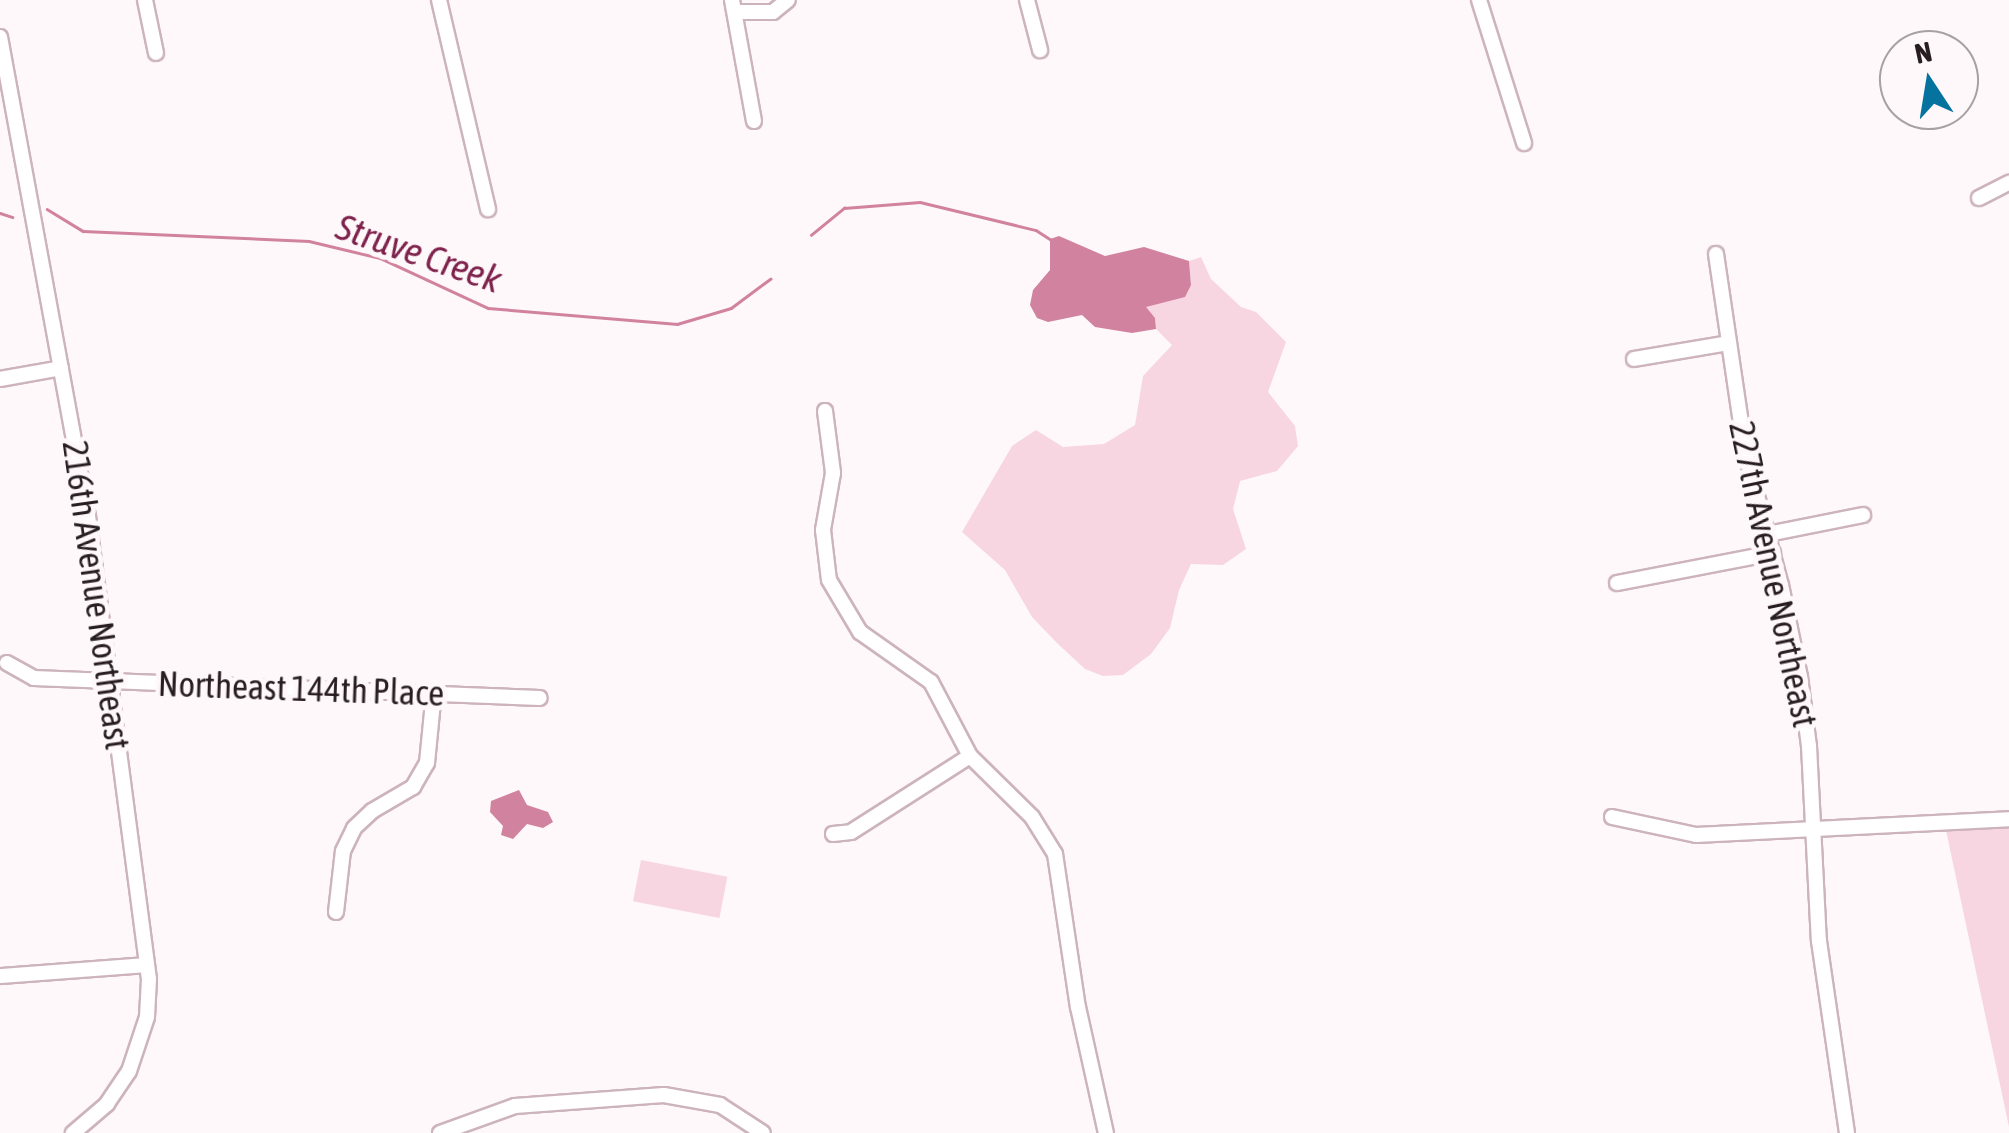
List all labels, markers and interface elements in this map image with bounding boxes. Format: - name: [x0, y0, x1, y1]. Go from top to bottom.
- north arrow: [1879, 30, 1979, 130]
- text: N: [1912, 35, 1935, 70]
- water label: Struve Creek: [330, 203, 508, 303]
- street label: 227th Avenue Northeast: [1721, 417, 1827, 731]
- street label: 216th Avenue Northeast: [55, 438, 139, 752]
- street label: Northeast 144th Place: [157, 662, 445, 714]

